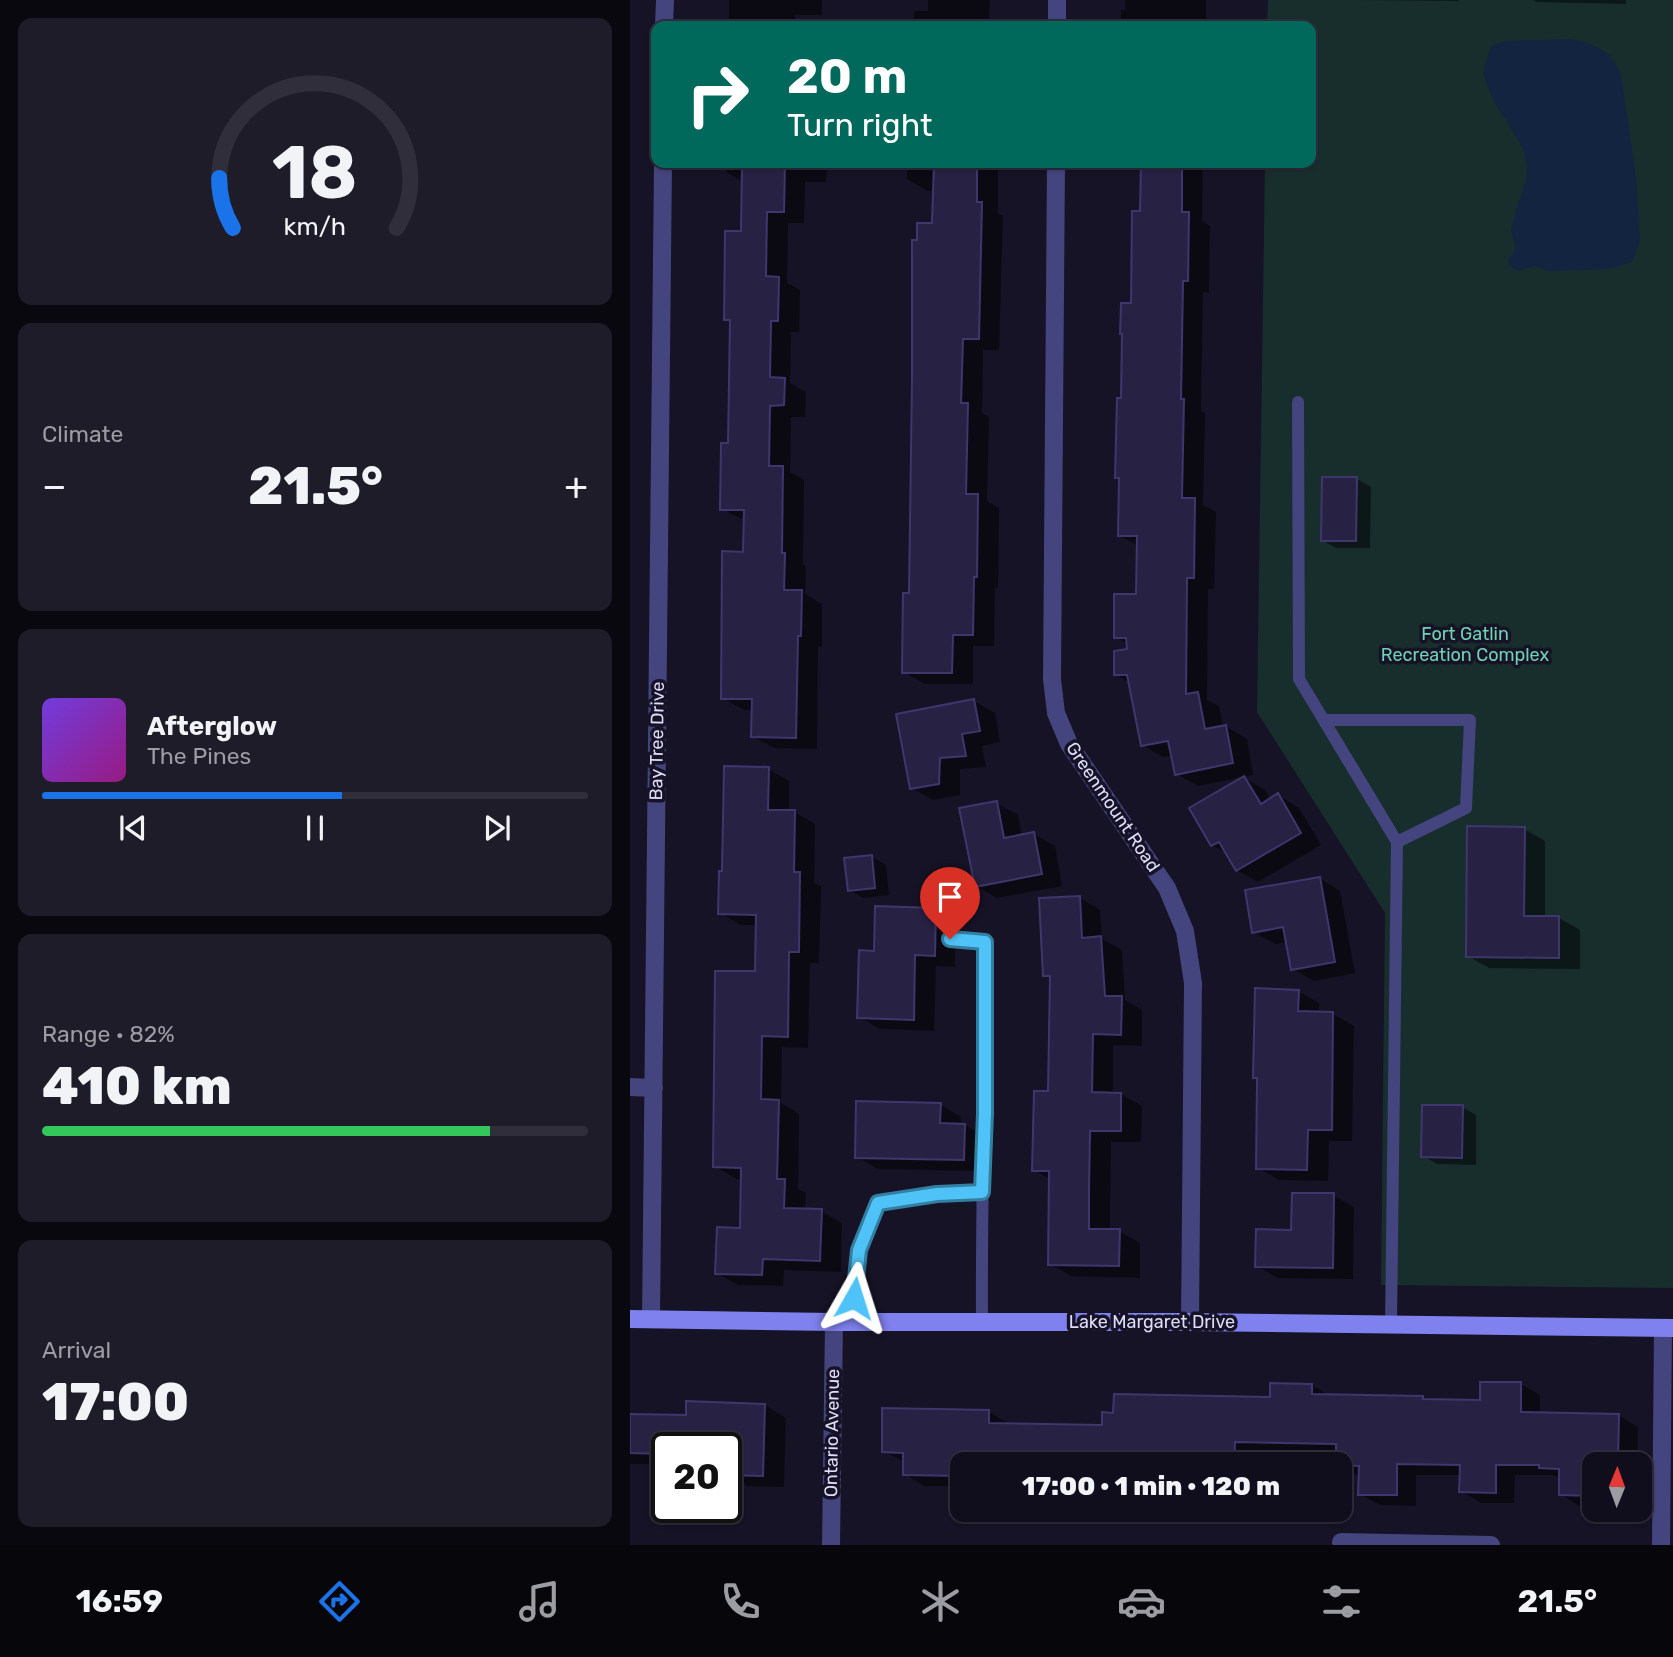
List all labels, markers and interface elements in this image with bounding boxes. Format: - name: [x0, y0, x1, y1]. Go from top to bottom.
- text: 20 m: [787, 47, 908, 105]
- icon: right: [672, 49, 763, 140]
- text: Turn right: [787, 106, 932, 144]
- text: 18: [272, 130, 358, 216]
- text: km/h: [284, 212, 346, 241]
- text: Climate: [42, 420, 123, 448]
- text: 21.5°: [248, 455, 383, 517]
- text: −: [42, 463, 67, 509]
- text: +: [564, 463, 588, 509]
- park label: Fort Gatlin Recreation Complex: [1381, 623, 1549, 666]
- street label: Bay Tree Drive: [645, 681, 669, 801]
- text: Afterglow: [147, 711, 277, 742]
- street label: Greenmount Road: [1061, 738, 1165, 876]
- text: The Pines: [147, 742, 251, 770]
- icon: previous: [114, 809, 152, 847]
- icon: pause: [296, 809, 334, 847]
- icon: next: [478, 809, 516, 847]
- pin: [920, 867, 980, 939]
- icon: arrive: [931, 878, 969, 916]
- text: Range · 82%: [42, 1020, 175, 1048]
- text: 410 km: [42, 1055, 232, 1117]
- position arrow: [817, 1261, 891, 1335]
- street label: Lake Margaret Drive: [1069, 1311, 1235, 1333]
- text: Arrival: [42, 1336, 111, 1364]
- street label: Ontario Avenue: [820, 1369, 844, 1497]
- text: 17:00: [42, 1371, 189, 1433]
- speed limit sign: 20: [651, 1432, 742, 1523]
- north arrow: [1582, 1452, 1652, 1522]
- map controls: [1582, 1452, 1652, 1522]
- text: 17:00 · 1 min · 120 m: [1022, 1471, 1280, 1502]
- icon: directions: [315, 1577, 364, 1626]
- icon: music: [515, 1577, 564, 1626]
- icon: phone: [716, 1577, 765, 1626]
- icon: climate: [916, 1577, 965, 1626]
- icon: car: [1117, 1577, 1166, 1626]
- icon: filters: [1317, 1577, 1366, 1626]
- text: 16:59: [76, 1582, 163, 1620]
- text: 21.5°: [1518, 1582, 1597, 1620]

